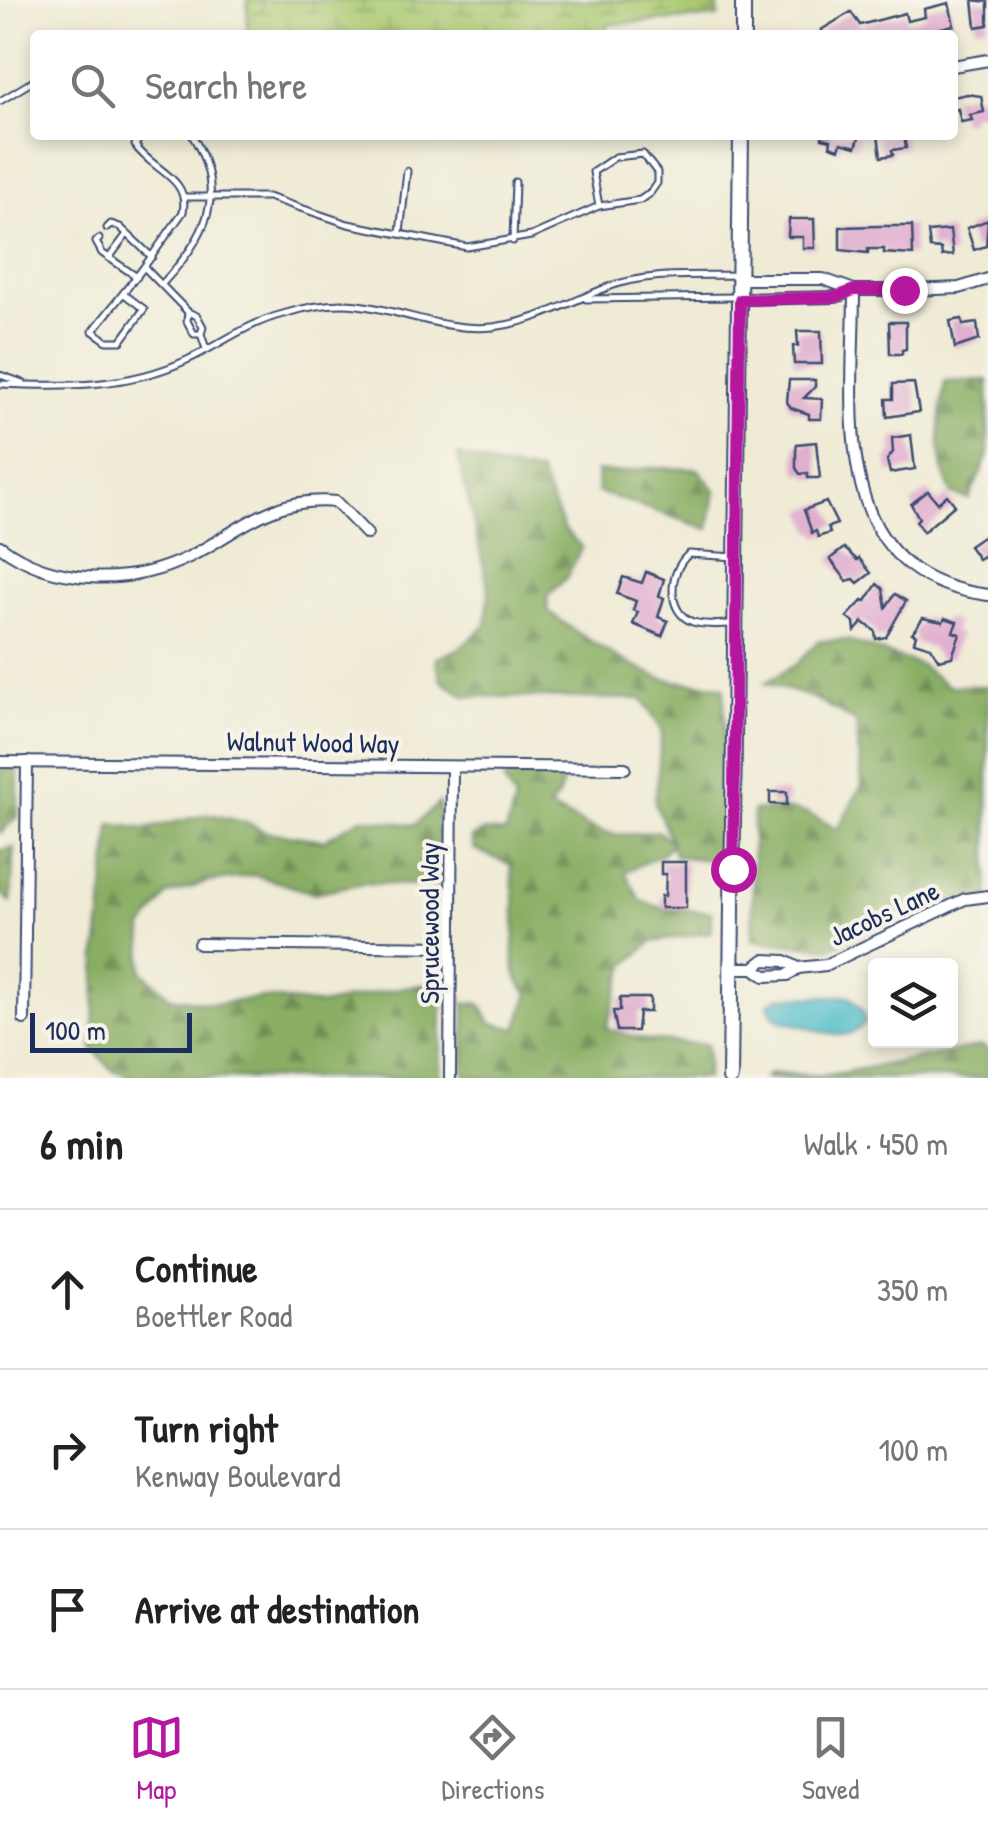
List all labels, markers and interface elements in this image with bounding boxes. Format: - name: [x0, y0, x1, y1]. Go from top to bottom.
- search box: [30, 30, 958, 140]
- icon: search: [65, 58, 120, 113]
- text: Search here: [145, 59, 307, 111]
- route end: [882, 268, 928, 314]
- street label: Walnut Wood Way: [226, 721, 400, 763]
- street label: Sprucewood Way: [410, 842, 448, 1004]
- route start: [711, 847, 757, 893]
- street label: Jacobs Lane: [823, 871, 945, 955]
- map controls: [868, 958, 958, 1048]
- button: layers: [868, 958, 958, 1048]
- scale bar: [30, 1008, 192, 1052]
- text: 100 m: [45, 1011, 106, 1049]
- text: 6 min: [40, 1115, 123, 1172]
- text: Walk · 450 m: [804, 1122, 948, 1165]
- text: Continue: [135, 1242, 257, 1294]
- icon: ahead: [40, 1262, 95, 1317]
- text: 350 m: [877, 1268, 948, 1311]
- text: Boettler Road: [135, 1294, 292, 1337]
- text: Turn right: [135, 1402, 278, 1454]
- icon: right: [40, 1422, 95, 1477]
- text: 100 m: [879, 1428, 948, 1471]
- text: Kenway Boulevard: [135, 1454, 341, 1497]
- icon: arrive: [40, 1582, 95, 1637]
- text: Arrive at destination: [135, 1583, 419, 1635]
- tab: Map: [129, 1710, 184, 1808]
- tab: Directions: [441, 1710, 544, 1808]
- tab: Saved: [802, 1710, 859, 1808]

